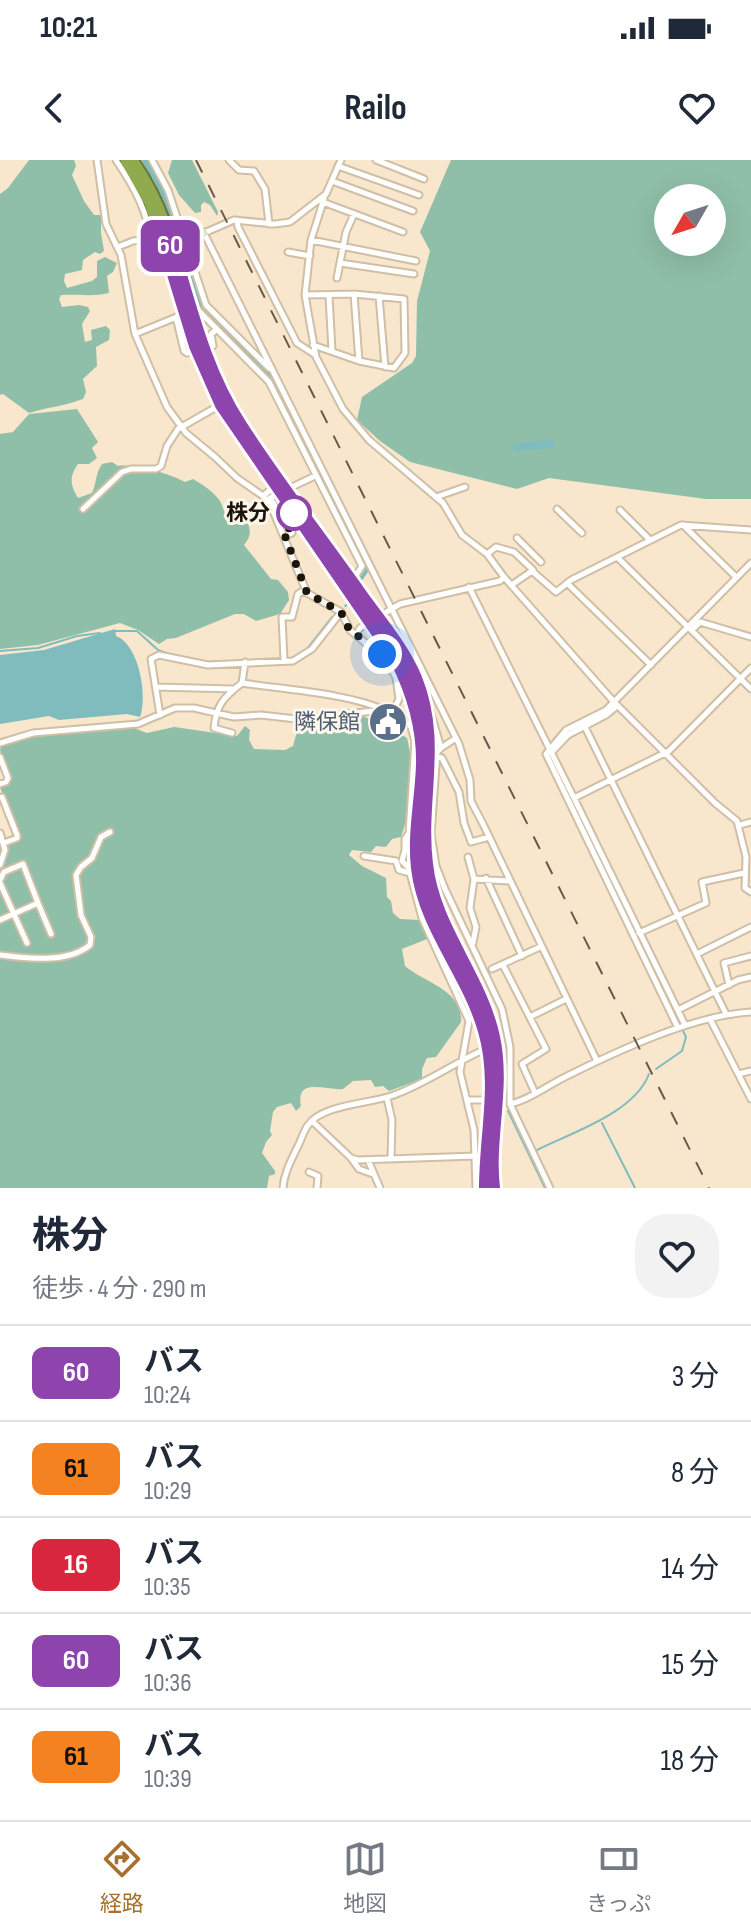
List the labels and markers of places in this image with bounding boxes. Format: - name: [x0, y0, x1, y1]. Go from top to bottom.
- marker: 株分: [277, 496, 311, 530]
- place label: 株分: [226, 500, 270, 527]
- public building icon: 隣保館: [367, 701, 409, 743]
- place label: 隣保館: [294, 709, 360, 736]

